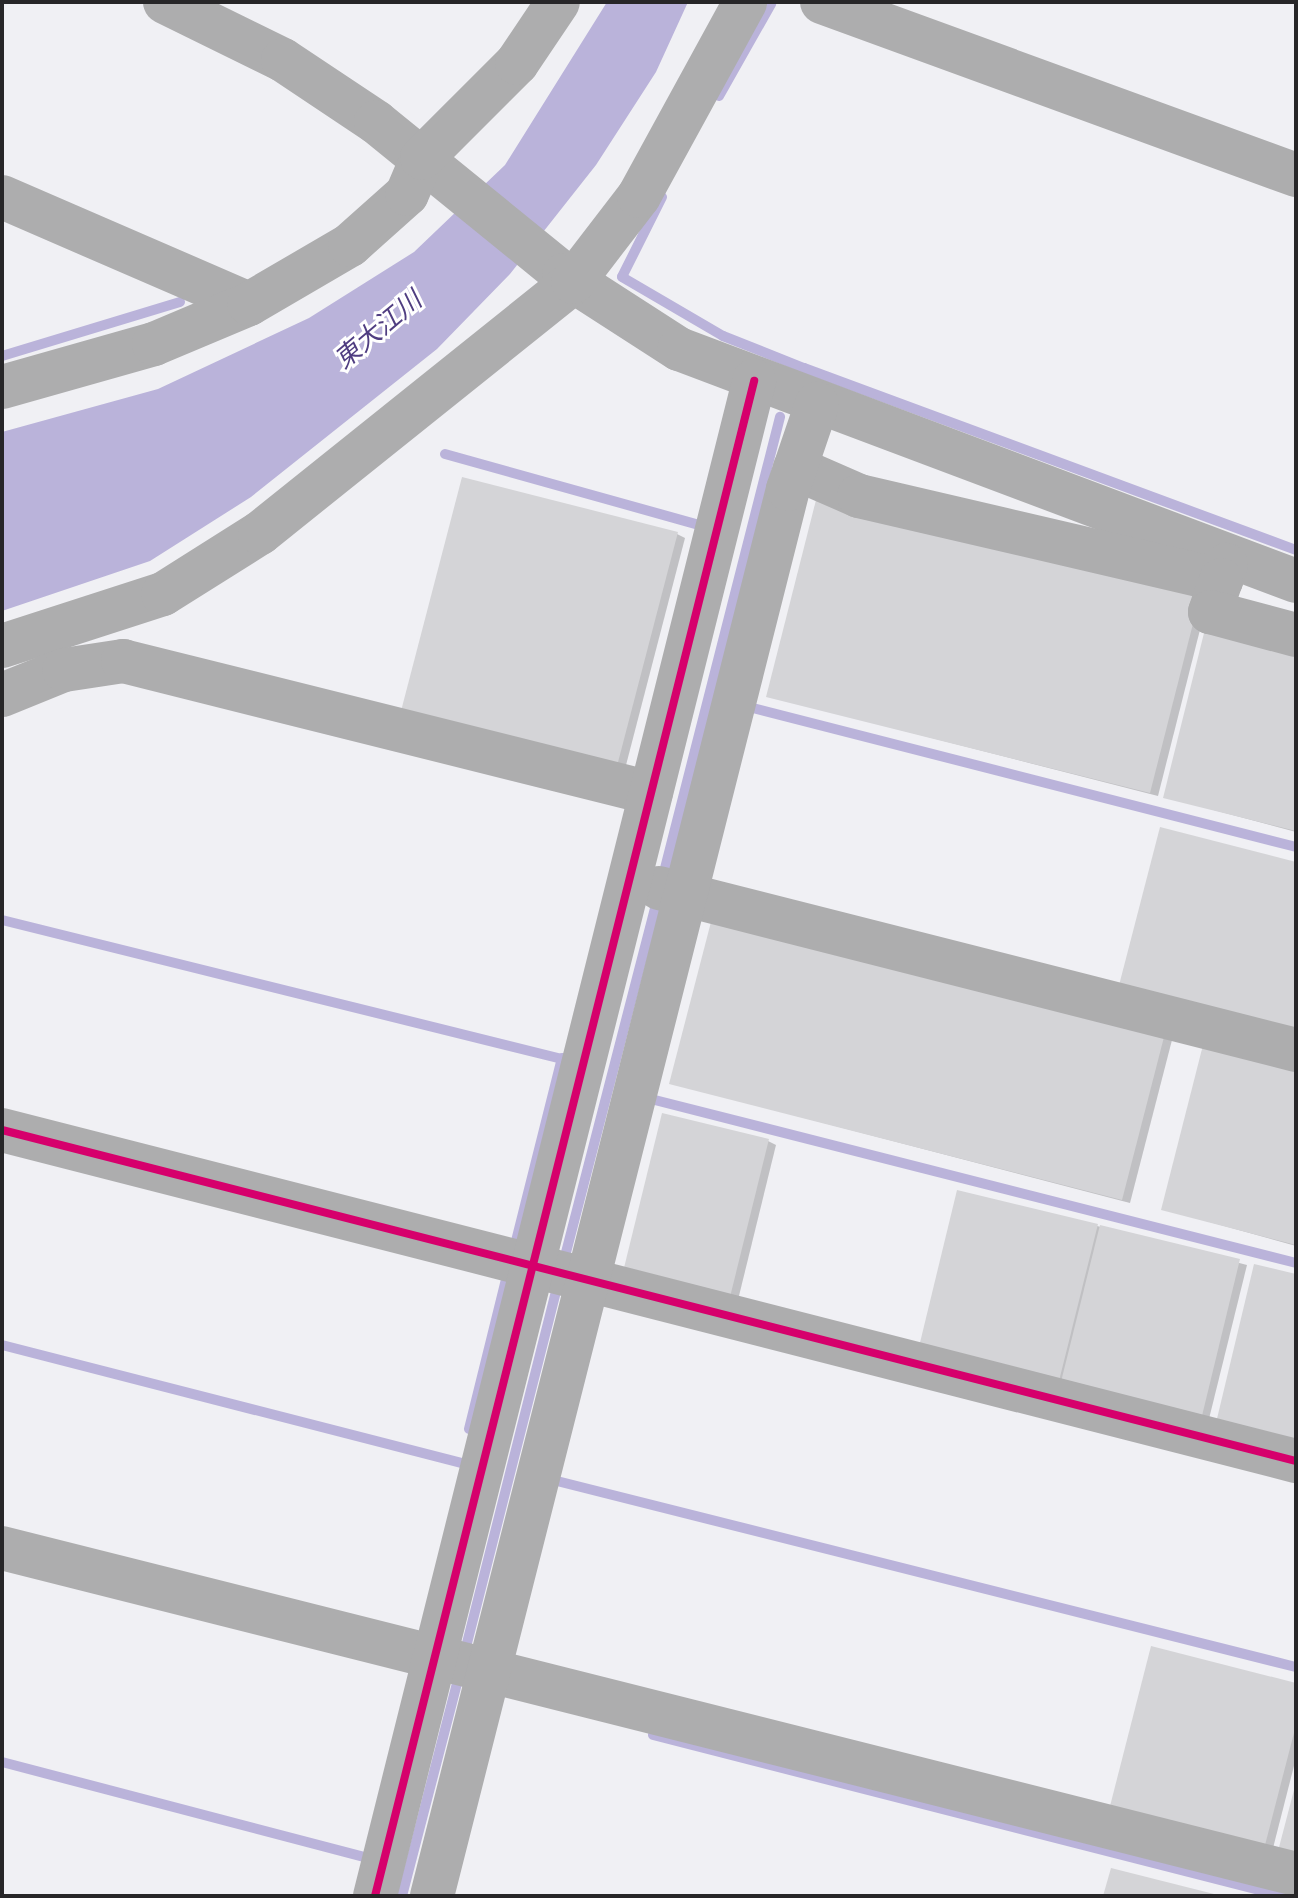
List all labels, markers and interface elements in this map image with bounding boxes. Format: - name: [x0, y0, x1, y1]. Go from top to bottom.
- water label: 東大江川: [329, 286, 429, 376]

